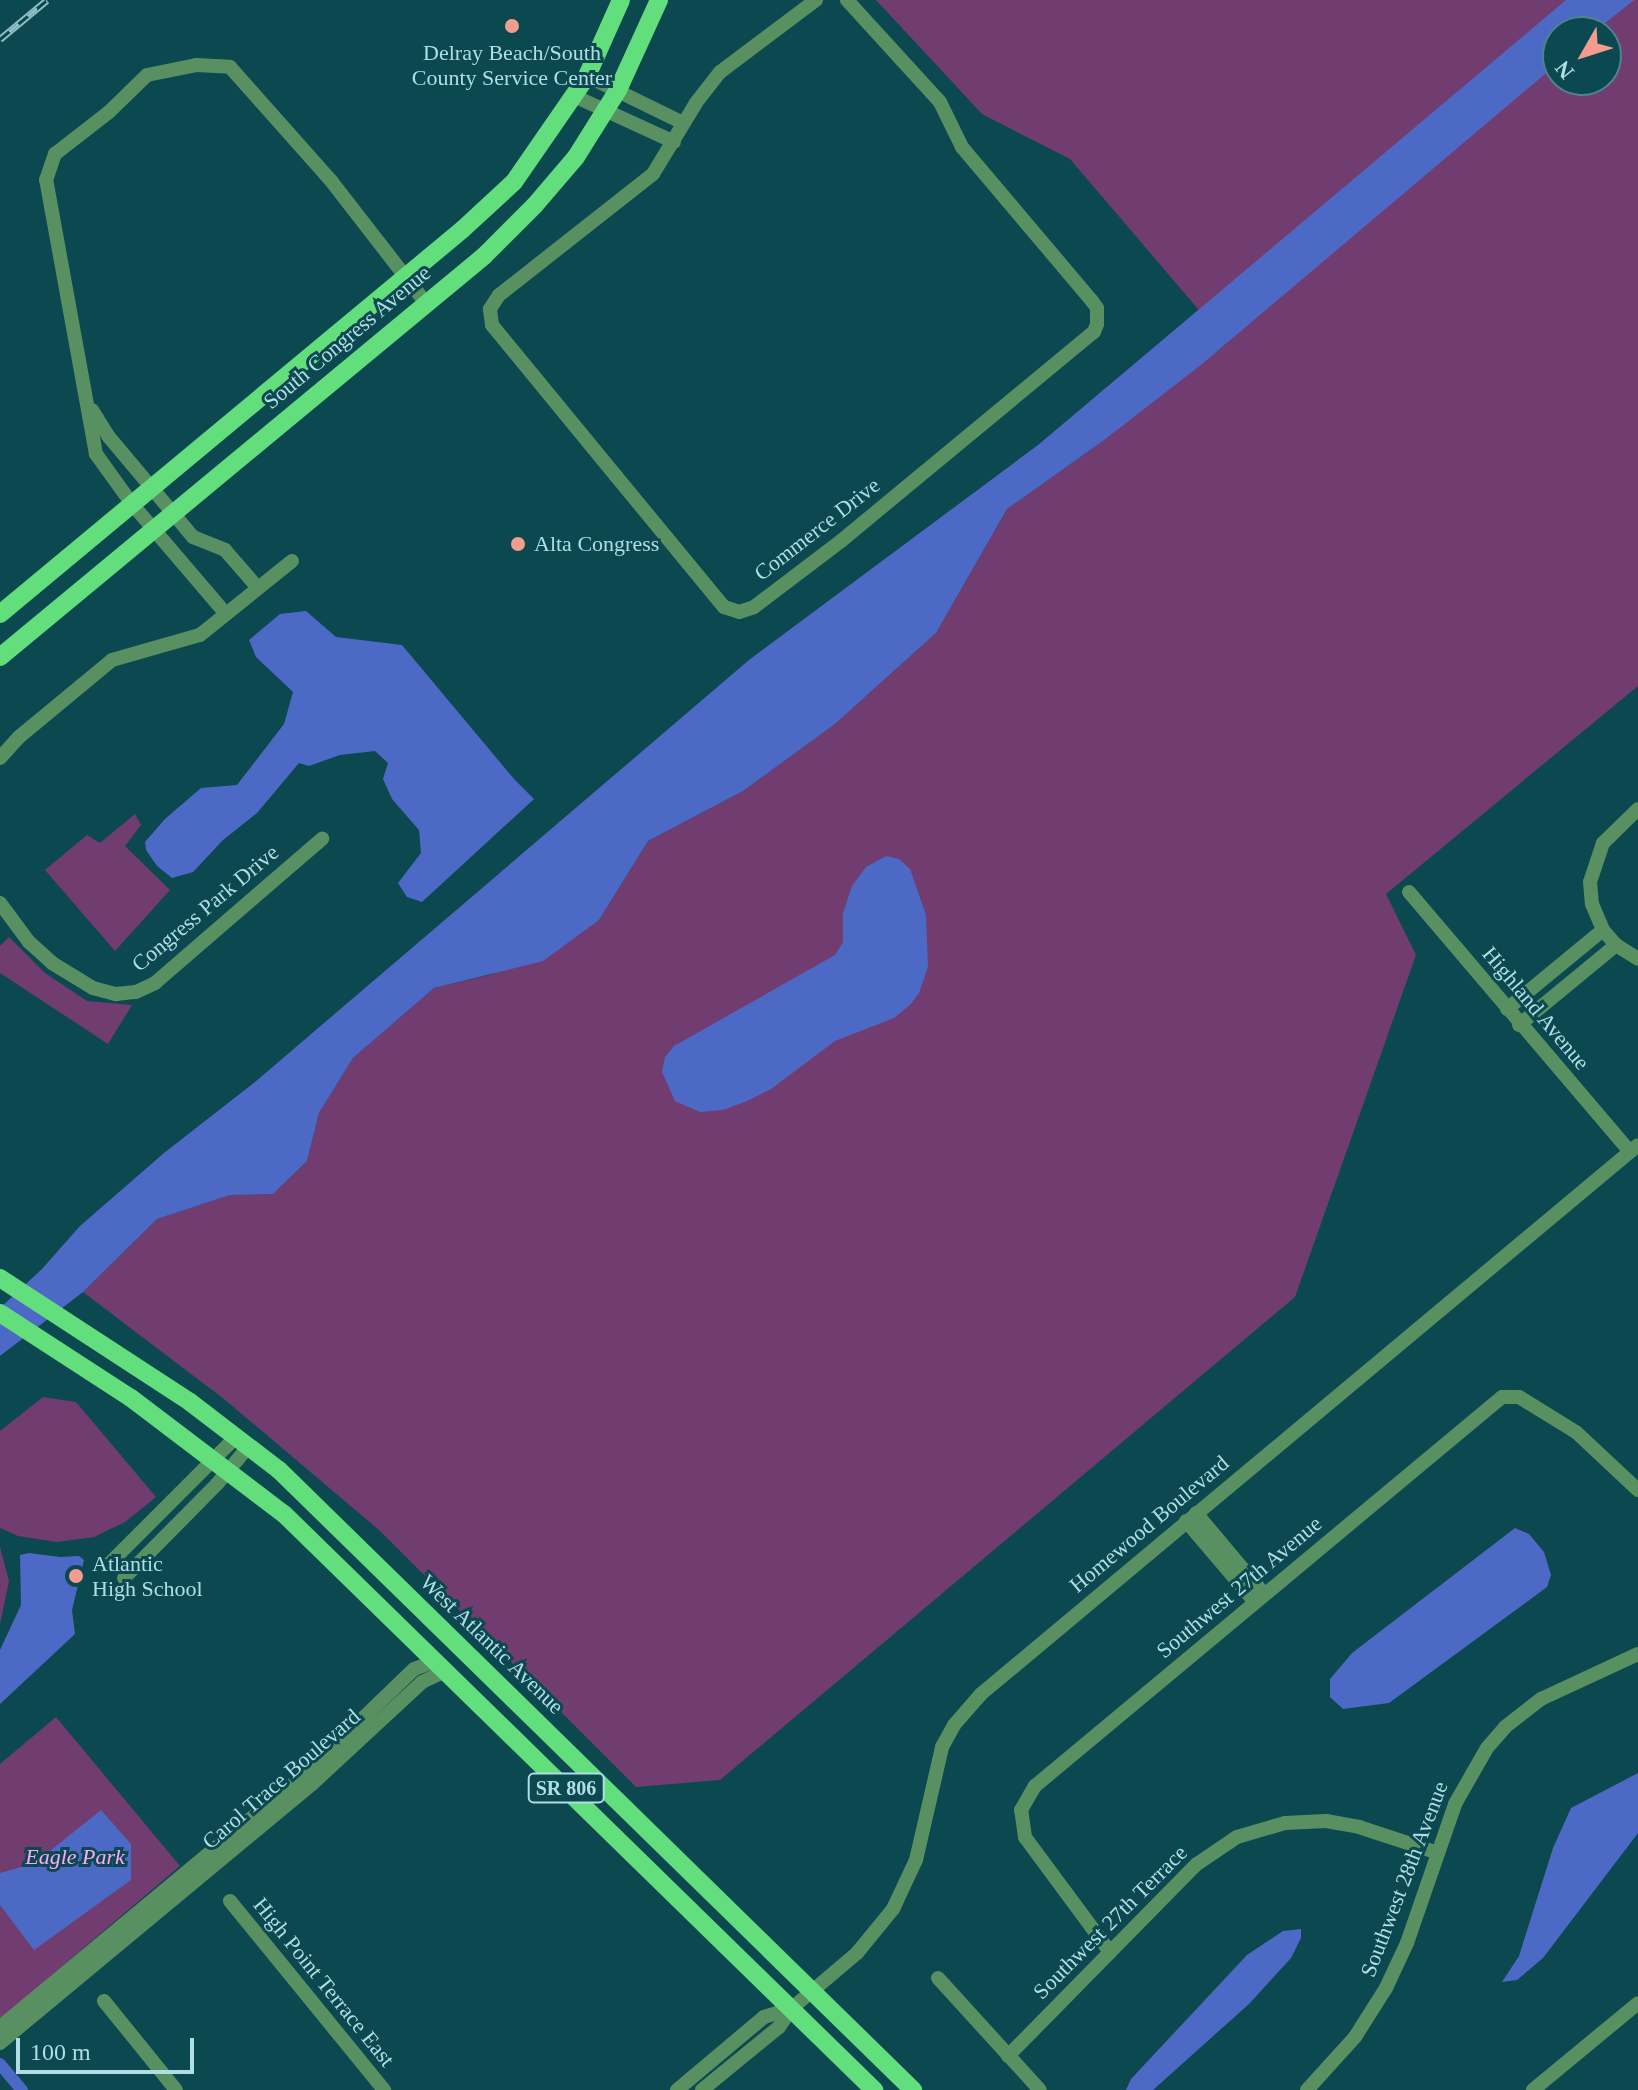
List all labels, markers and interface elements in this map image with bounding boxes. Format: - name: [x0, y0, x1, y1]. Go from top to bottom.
- north arrow: [1542, 16, 1622, 96]
- marker: Delray Beach/South County Service Center: [503, 17, 521, 35]
- place label: Delray Beach/South County Service Center: [412, 39, 612, 90]
- text: N: [1550, 56, 1579, 84]
- street label: South Congress Avenue: [258, 259, 436, 415]
- street label: Commerce Drive: [749, 472, 885, 586]
- place label: Alta Congress: [534, 531, 659, 557]
- marker: Alta Congress: [509, 535, 527, 553]
- street label: Congress Park Drive: [126, 839, 284, 977]
- street label: Highland Avenue: [1476, 940, 1596, 1076]
- street label: Homewood Boulevard: [1064, 1450, 1234, 1598]
- street label: Southwest 27th Avenue: [1151, 1510, 1327, 1664]
- place label: Atlantic High School: [92, 1550, 203, 1602]
- marker: Atlantic High School: [67, 1567, 85, 1585]
- street label: West Atlantic Avenue: [414, 1568, 570, 1720]
- street label: Carol Trace Boulevard: [197, 1703, 365, 1855]
- road number: SR 806: [526, 1772, 606, 1804]
- street label: Southwest 28th Avenue: [1354, 1777, 1454, 1981]
- street label: Southwest 27th Terrace: [1027, 1839, 1193, 2005]
- park label: Eagle Park: [25, 1844, 125, 1870]
- street label: High Point Terrace East: [248, 1892, 400, 2072]
- scale bar: [20, 2022, 198, 2072]
- text: 100 m: [30, 2039, 91, 2065]

